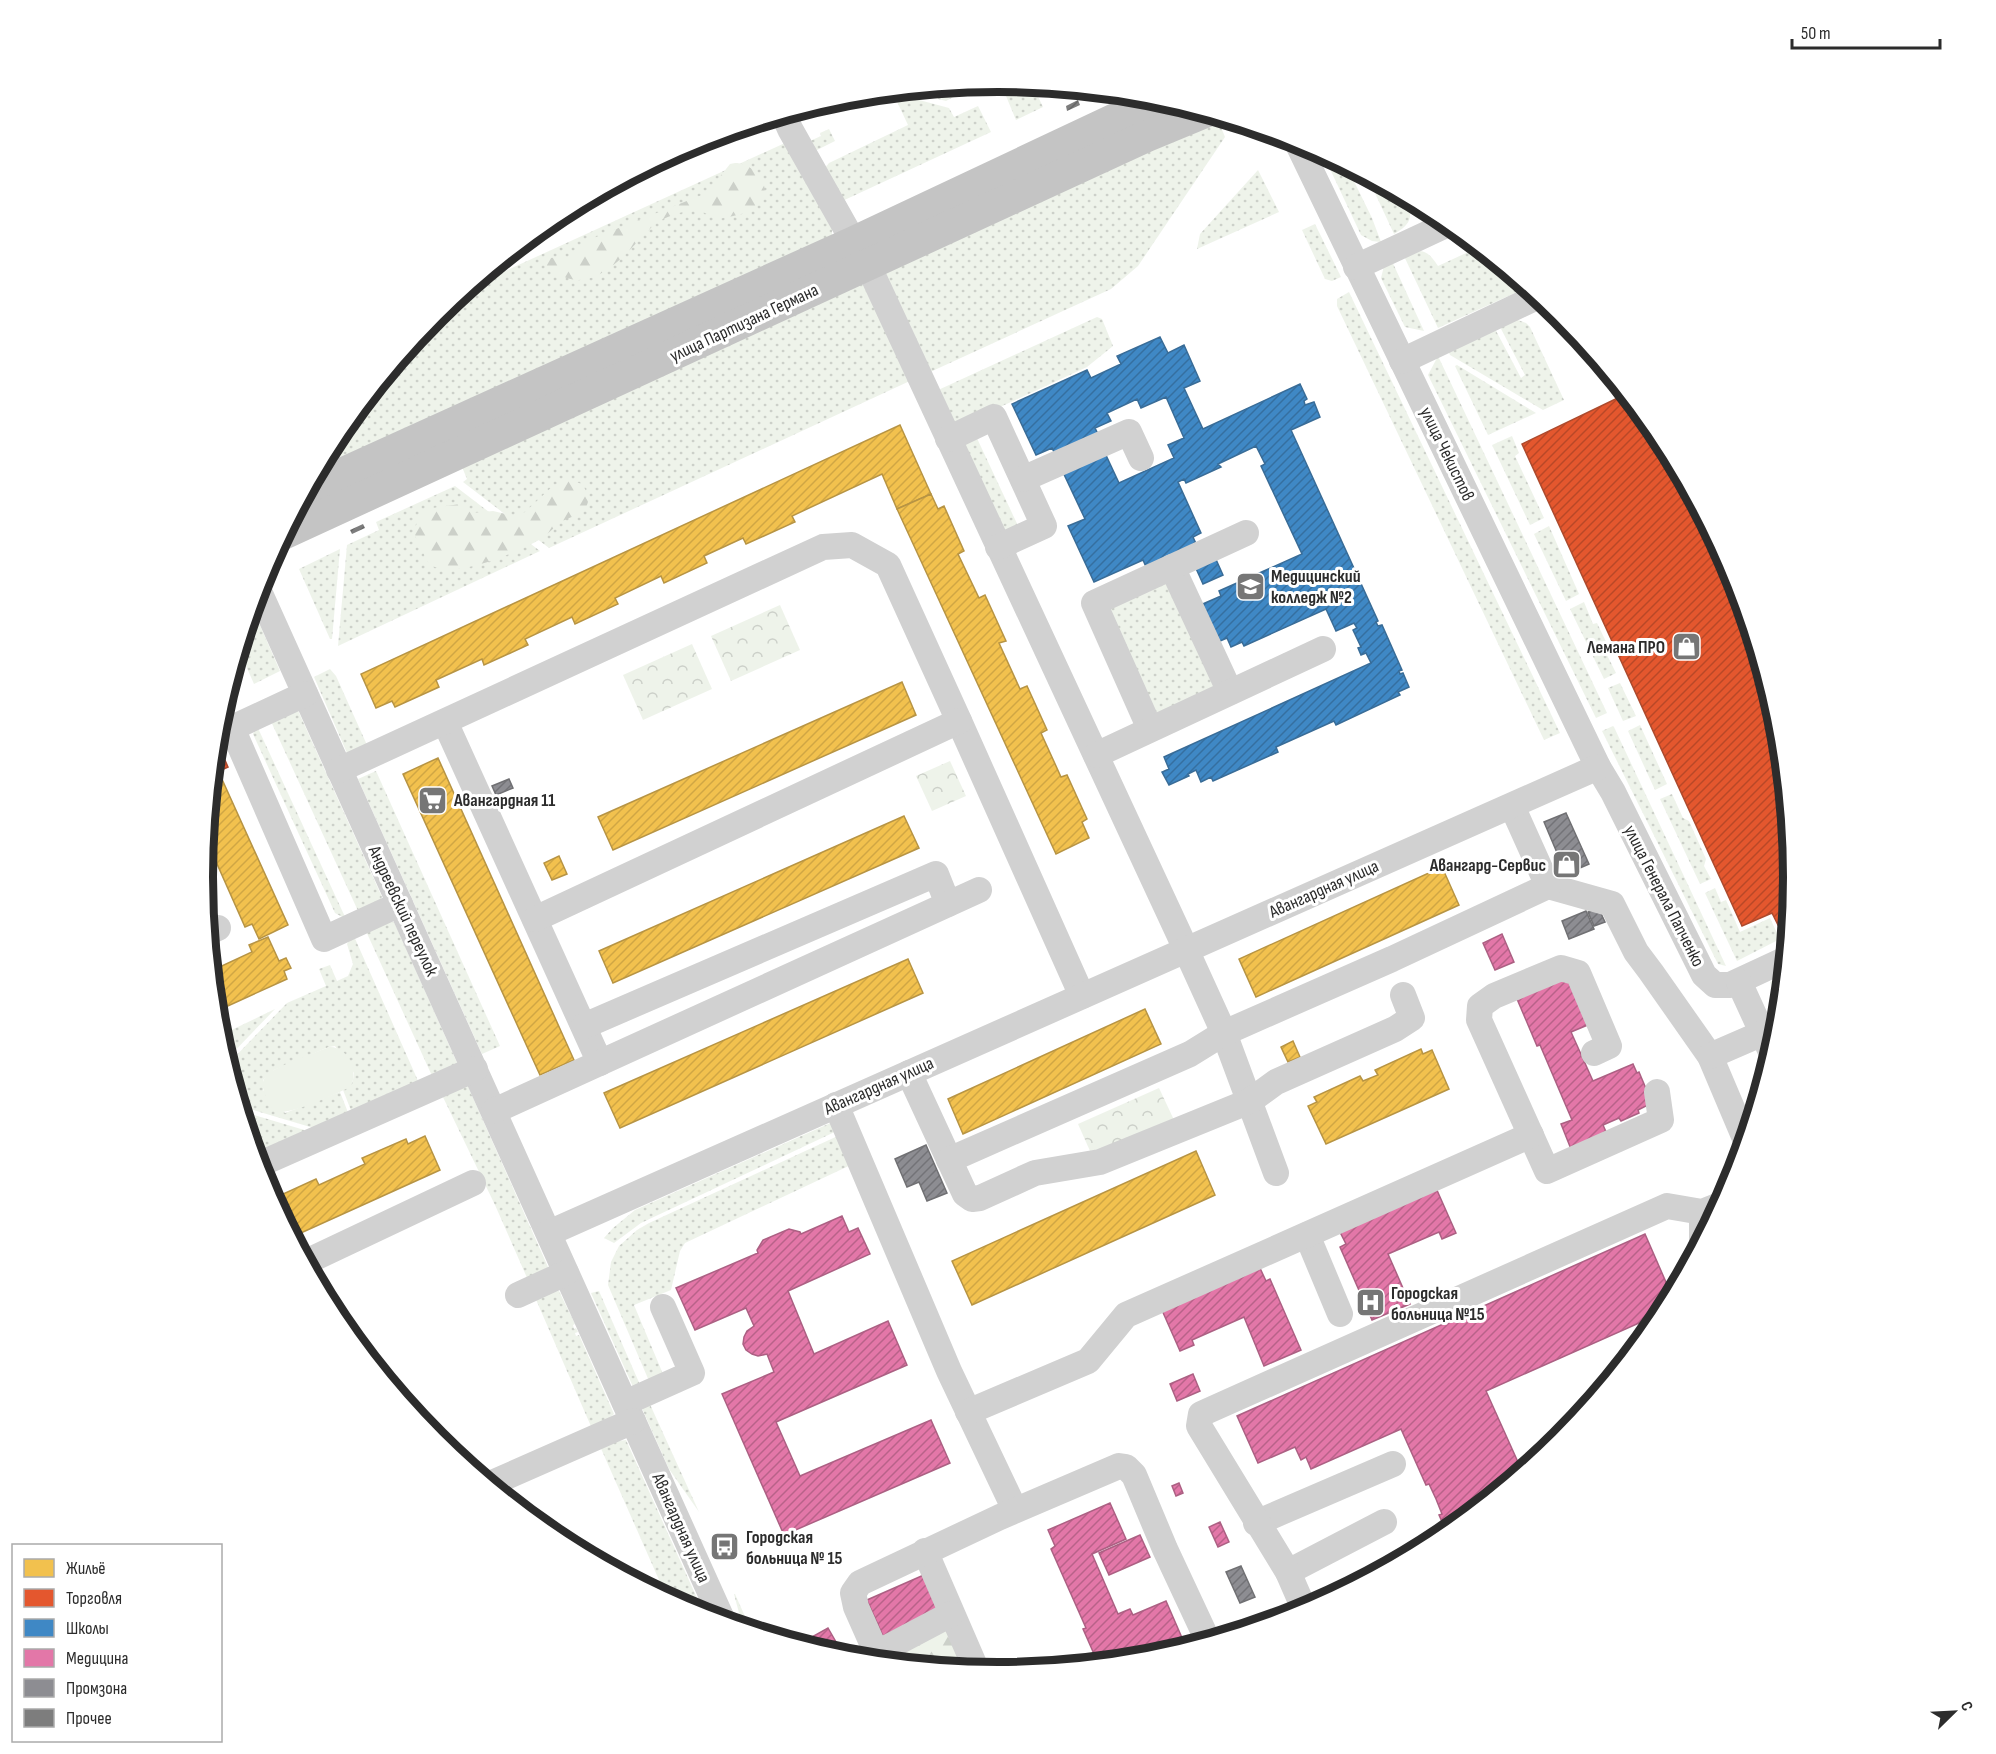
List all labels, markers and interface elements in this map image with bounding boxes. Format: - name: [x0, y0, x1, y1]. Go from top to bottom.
- scale bar: [1792, 12, 1940, 50]
- text: 50 m: [1801, 23, 1831, 44]
- street label: улица Партизана Германа: [666, 279, 822, 367]
- street label: улица Чекистов: [1415, 404, 1479, 504]
- place label: Медицинский колледж №2: [1271, 566, 1361, 608]
- school or university icon: Медицинский колледж №2: [1234, 570, 1266, 602]
- shop icon: Лемана ПРО: [1670, 631, 1702, 663]
- place label: Лемана ПРО: [1586, 637, 1665, 658]
- supermarket icon: Авангардная 11: [417, 784, 449, 816]
- place label: Авангардная 11: [453, 790, 555, 811]
- street label: улица Генерала Папченко: [1619, 822, 1709, 970]
- street label: Андреевский переулок: [363, 842, 442, 980]
- shop icon: Авангард-Сервис: [1551, 849, 1583, 881]
- street label: Авангардная улица: [1265, 855, 1382, 923]
- place label: Авангард-Сервис: [1429, 855, 1546, 876]
- street label: Авангардная улица: [820, 1052, 937, 1120]
- place label: Городская больница №15: [1391, 1283, 1485, 1325]
- hospital icon: Городская больница №15: [1354, 1287, 1386, 1319]
- street label: Авангардная улица: [647, 1469, 715, 1586]
- place label: Городская больница № 15: [746, 1527, 842, 1569]
- bus stop icon: Городская больница № 15: [709, 1531, 741, 1563]
- legend: [12, 1544, 222, 1742]
- text: Жильё: [66, 1558, 106, 1579]
- text: Торговля: [66, 1588, 122, 1609]
- text: Школы: [66, 1618, 109, 1639]
- text: Медицина: [66, 1648, 129, 1669]
- text: Промзона: [66, 1678, 127, 1699]
- north arrow: [1924, 1682, 1984, 1742]
- text: С: [1956, 1699, 1977, 1714]
- text: Прочее: [66, 1708, 112, 1729]

